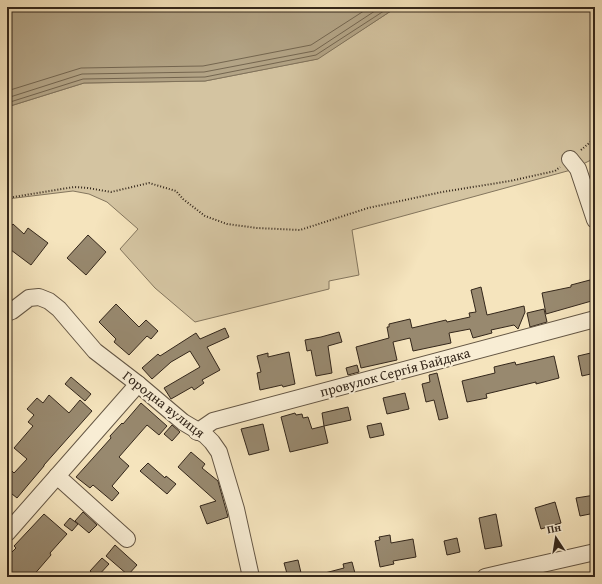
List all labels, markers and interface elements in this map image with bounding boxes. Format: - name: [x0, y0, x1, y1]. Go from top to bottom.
- street label: провулок Сергія Байдака: [318, 342, 473, 402]
- street label: Городна вулиця: [119, 366, 209, 442]
- north arrow: [536, 518, 576, 558]
- text: Пн: [545, 519, 563, 538]

